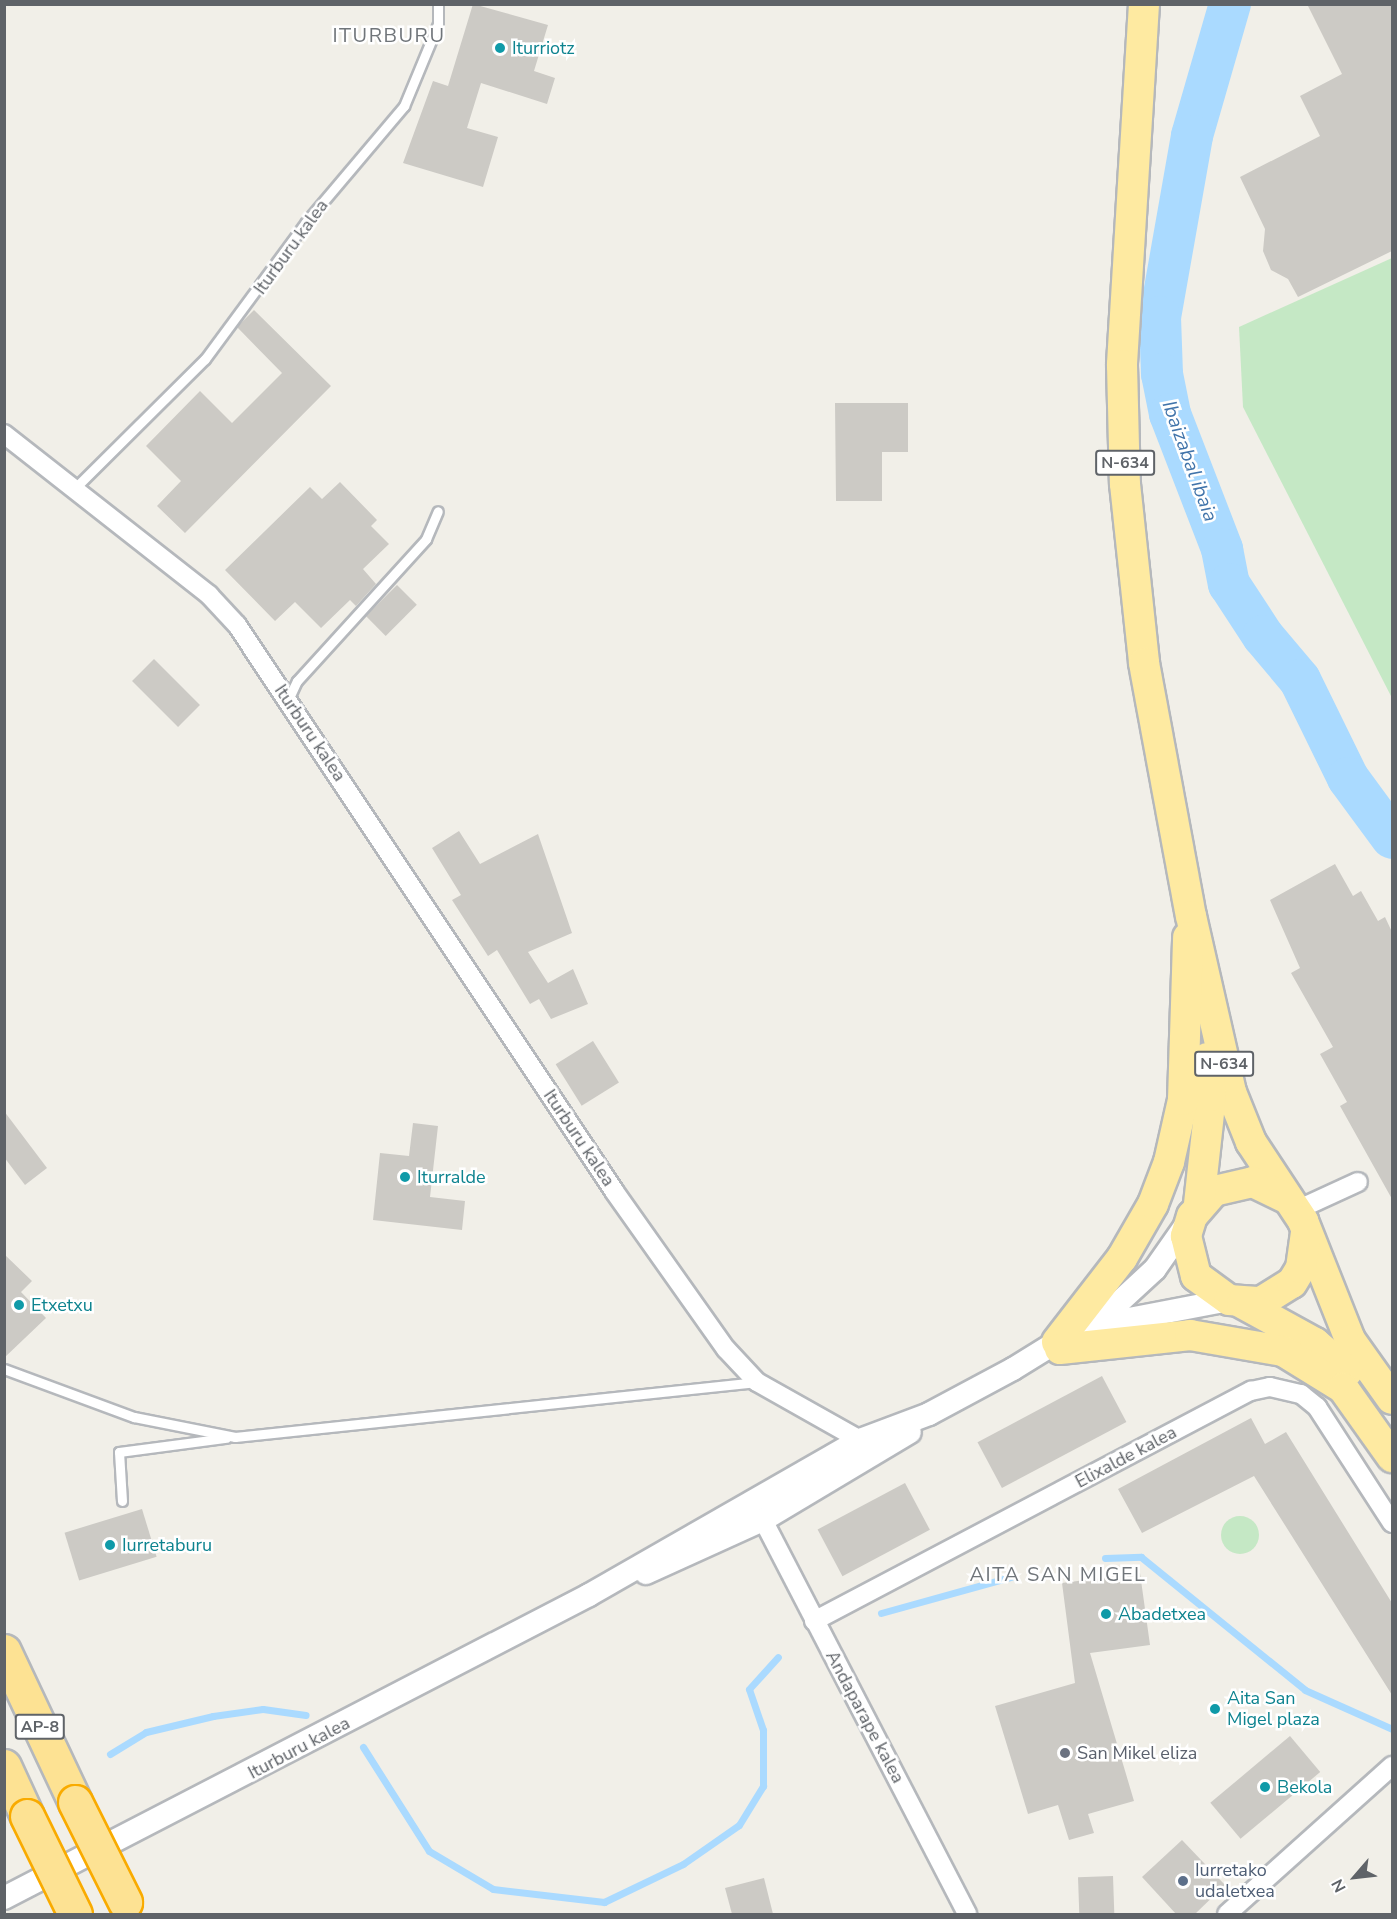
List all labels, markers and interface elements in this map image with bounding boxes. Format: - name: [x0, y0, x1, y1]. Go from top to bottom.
- district label: ITURBURU: [332, 23, 446, 47]
- place label: Iturriotz: [512, 37, 575, 59]
- marker: Iturriotz: [493, 41, 507, 55]
- street label: Iturburu kalea: [249, 195, 333, 299]
- water label: Ibaizabal ibaia: [1157, 397, 1223, 525]
- road number: N-634: [1095, 450, 1155, 476]
- street label: Iturburu kalea: [270, 681, 350, 785]
- road number: N-634: [1194, 1051, 1254, 1077]
- street label: Iturburu kalea: [539, 1086, 619, 1190]
- place label: Iturralde: [417, 1166, 486, 1188]
- marker: Iturralde: [398, 1170, 412, 1184]
- place label: Etxetxu: [31, 1294, 93, 1316]
- marker: Etxetxu: [12, 1298, 26, 1312]
- street label: Elixalde kalea: [1072, 1421, 1180, 1493]
- place label: Iurretaburu: [122, 1534, 212, 1556]
- marker: Iurretaburu: [103, 1538, 117, 1552]
- district label: AITA SAN MIGEL: [970, 1562, 1146, 1586]
- place label: Abadetxea: [1118, 1603, 1206, 1625]
- marker: Abadetxea: [1099, 1607, 1113, 1621]
- street label: Andaparape kalea: [821, 1647, 909, 1787]
- place label: Aita San Migel plaza: [1227, 1688, 1320, 1730]
- marker: Aita San Migel plaza: [1208, 1702, 1222, 1716]
- street label: Iturburu kalea: [244, 1712, 354, 1784]
- road number: AP-8: [15, 1714, 66, 1740]
- place label: San Mikel eliza: [1077, 1742, 1197, 1764]
- marker: San Mikel eliza: [1058, 1746, 1072, 1760]
- place label: Bekola: [1277, 1776, 1332, 1798]
- marker: Bekola: [1258, 1780, 1272, 1794]
- north arrow: [1325, 1847, 1385, 1907]
- place label: Iurretako udaletxea: [1195, 1860, 1275, 1902]
- marker: Iurretako udaletxea: [1176, 1874, 1190, 1888]
- text: N: [1327, 1875, 1352, 1896]

